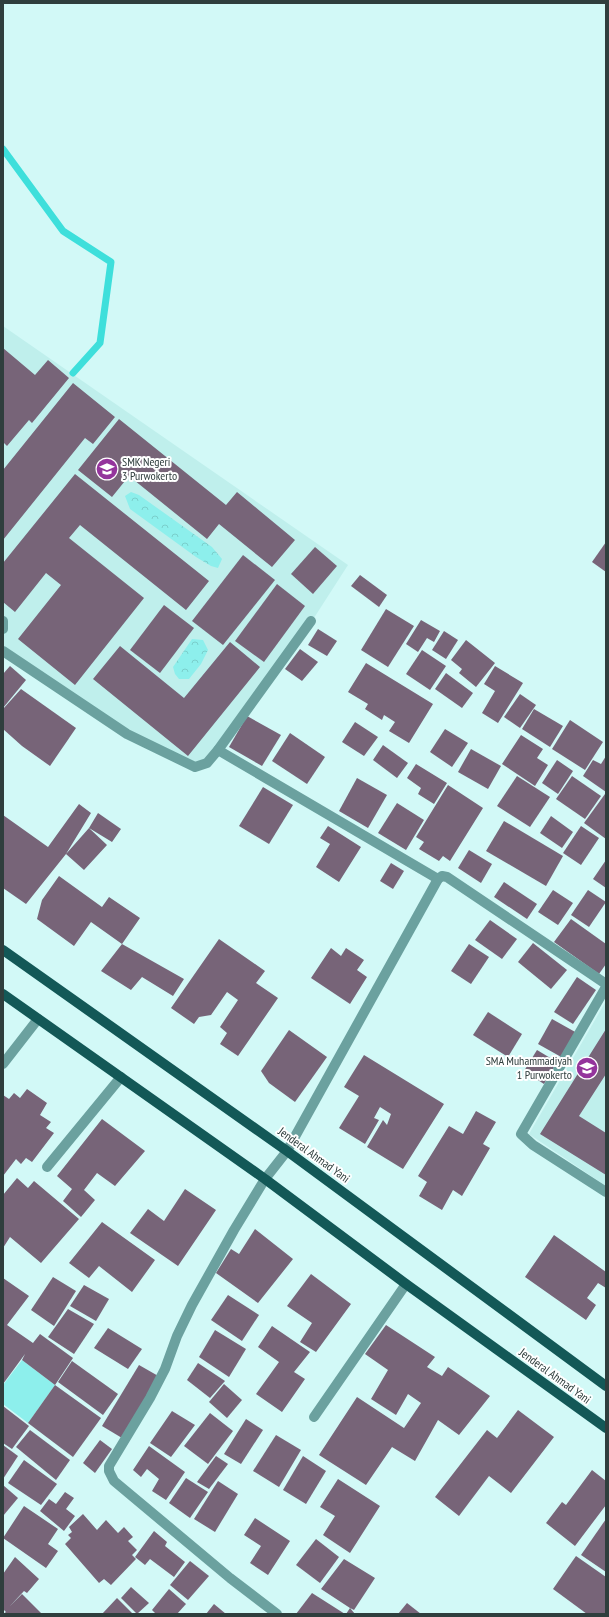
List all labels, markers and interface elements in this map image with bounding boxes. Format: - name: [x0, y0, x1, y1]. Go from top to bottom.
- place label: SMK Negeri 3 Purwokerto: [122, 454, 177, 483]
- school or university icon: SMK Negeri 3 Purwokerto: [94, 456, 120, 482]
- place label: SMA Muhammadiyah 1 Purwokerto: [486, 1053, 572, 1082]
- school or university icon: SMA Muhammadiyah 1 Purwokerto: [574, 1055, 600, 1081]
- street label: Jenderal Ahmad Yani: [275, 1123, 353, 1186]
- street label: Jenderal Ahmad Yani: [516, 1344, 594, 1407]

